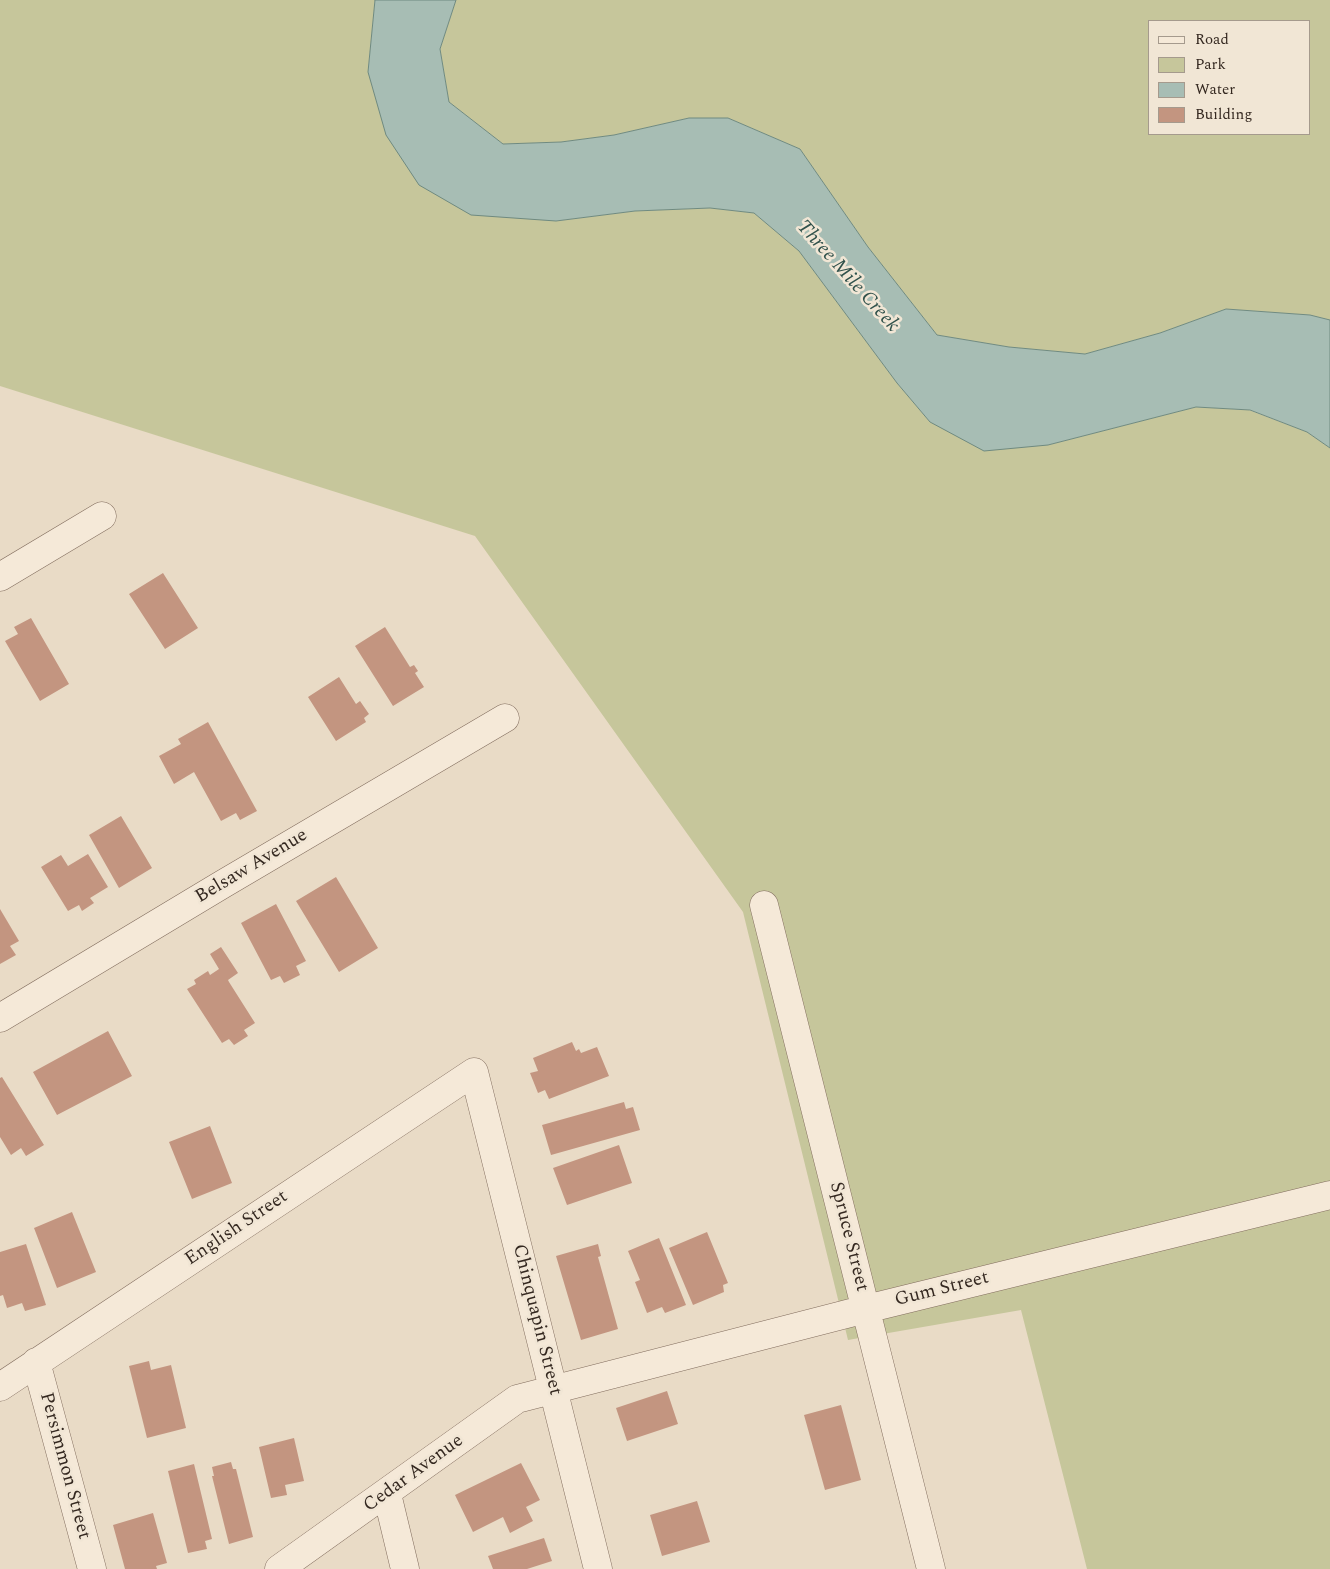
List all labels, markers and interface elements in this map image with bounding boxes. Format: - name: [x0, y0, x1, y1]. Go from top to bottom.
- legend: [1148, 20, 1310, 135]
- text: Road: [1195, 28, 1229, 51]
- text: Park: [1195, 53, 1226, 76]
- text: Water: [1195, 78, 1235, 101]
- text: Building: [1195, 103, 1252, 126]
- water label: Three Mile Creek: [791, 216, 903, 338]
- street label: Belsaw Avenue: [192, 825, 312, 909]
- street label: Spruce Street: [823, 1180, 873, 1294]
- street label: English Street: [181, 1186, 293, 1272]
- street label: Chinquapin Street: [506, 1242, 566, 1398]
- street label: Gum Street: [893, 1267, 991, 1313]
- street label: Persimmon Street: [33, 1390, 95, 1542]
- street label: Cedar Avenue: [360, 1430, 468, 1518]

